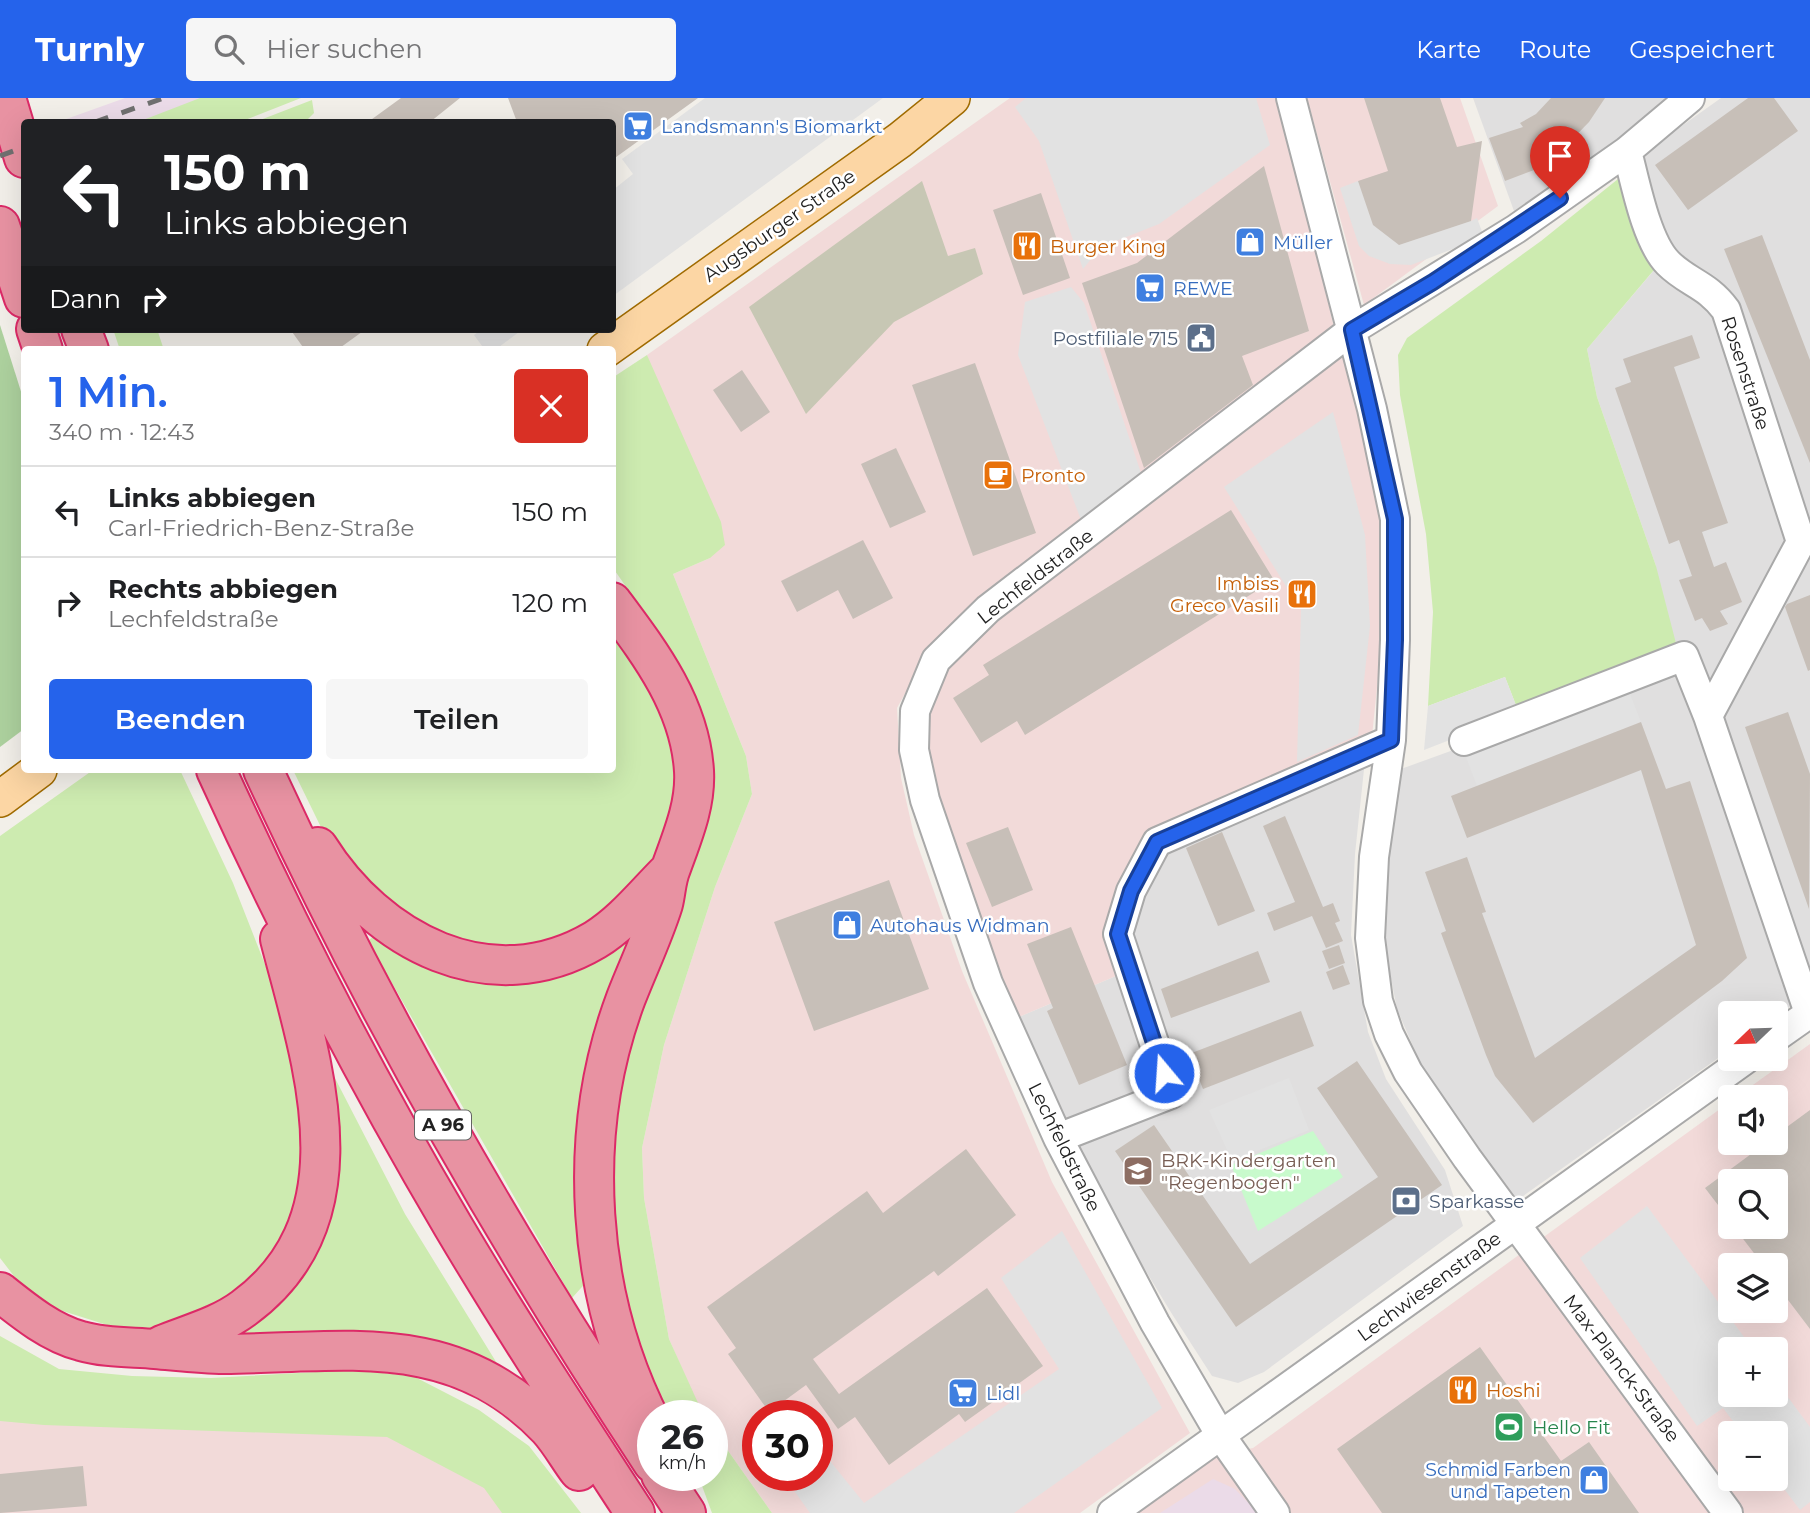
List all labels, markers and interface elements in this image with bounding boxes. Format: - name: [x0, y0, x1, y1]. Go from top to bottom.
- search box: [186, 18, 676, 81]
- text: Turnly: [35, 29, 144, 69]
- icon: search: [210, 30, 248, 68]
- text: Hier suchen: [266, 33, 423, 65]
- text: Karte: [1416, 35, 1481, 64]
- text: Route: [1519, 35, 1591, 64]
- text: Gespeichert: [1629, 35, 1775, 64]
- supermarket icon: Landsmann's Biomarkt: [621, 109, 655, 143]
- place label: Landsmann's Biomarkt: [661, 115, 883, 138]
- pin: [1530, 126, 1590, 198]
- icon: arrive: [1541, 137, 1579, 175]
- text: 150 m: [164, 143, 311, 202]
- icon: left: [49, 147, 140, 238]
- street label: Augsburger Straße: [699, 164, 860, 287]
- text: Links abbiegen: [164, 203, 409, 242]
- shop icon: Müller: [1233, 225, 1267, 259]
- restaurant icon: Burger King: [1010, 229, 1044, 263]
- place label: Müller: [1273, 231, 1333, 254]
- place label: Burger King: [1050, 235, 1166, 258]
- supermarket icon: REWE: [1133, 271, 1167, 305]
- place label: REWE: [1173, 277, 1233, 300]
- icon: right: [135, 280, 173, 318]
- text: Dann: [49, 283, 121, 315]
- street label: Rosenstraße: [1716, 313, 1775, 433]
- public building icon: Postfiliale 715: [1184, 321, 1218, 355]
- place label: Postfiliale 715: [1052, 327, 1178, 350]
- text: 1 Min.: [49, 366, 168, 418]
- button: close: [514, 369, 588, 443]
- text: 340 m · 12:43: [49, 418, 195, 446]
- cafe icon: Pronto: [981, 458, 1015, 492]
- place label: Pronto: [1021, 464, 1086, 487]
- text: Links abbiegen: [108, 482, 316, 514]
- icon: left: [49, 493, 87, 531]
- text: 150 m: [512, 496, 588, 528]
- text: Carl-Friedrich-Benz-Straße: [108, 514, 414, 542]
- street label: Lechfeldstraße: [973, 524, 1098, 629]
- place label: Imbiss Greco Vasili: [1170, 572, 1279, 617]
- text: Rechts abbiegen: [108, 573, 338, 605]
- restaurant icon: Imbiss Greco Vasili: [1285, 577, 1319, 611]
- icon: right: [49, 584, 87, 622]
- text: 120 m: [512, 587, 588, 619]
- text: Lechfeldstraße: [108, 605, 279, 633]
- button: Beenden: [49, 679, 312, 759]
- button: Teilen: [326, 679, 588, 759]
- shop icon: Autohaus Widman: [830, 908, 864, 942]
- place label: Autohaus Widman: [870, 914, 1050, 937]
- north arrow: [1718, 1001, 1788, 1071]
- map controls: [1718, 1001, 1788, 1491]
- position arrow: [1127, 1036, 1201, 1110]
- street label: Lechfeldstraße: [1023, 1079, 1106, 1216]
- button: sound: [1718, 1085, 1788, 1155]
- road number: A 96: [415, 1110, 471, 1140]
- place label: BRK-Kindergarten "Regenbogen": [1161, 1149, 1336, 1194]
- school or university icon: BRK-Kindergarten "Regenbogen": [1121, 1154, 1155, 1188]
- button: search: [1718, 1169, 1788, 1239]
- bank icon: Sparkasse: [1389, 1184, 1423, 1218]
- place label: Sparkasse: [1429, 1190, 1525, 1213]
- street label: Lechwiesenstraße: [1353, 1227, 1506, 1346]
- button: layers: [1718, 1253, 1788, 1323]
- street label: Max-Planck-Straße: [1558, 1290, 1685, 1447]
- button: +: [1718, 1337, 1788, 1407]
- restaurant icon: Hoshi: [1446, 1373, 1480, 1407]
- supermarket icon: Lidl: [946, 1376, 980, 1410]
- place label: Hoshi: [1486, 1379, 1541, 1402]
- place label: Lidl: [986, 1382, 1020, 1405]
- speed limit sign: 30: [742, 1400, 833, 1491]
- sports icon: Hello Fit: [1492, 1410, 1526, 1444]
- text: 26: [661, 1415, 704, 1458]
- place label: Hello Fit: [1532, 1416, 1611, 1439]
- button: −: [1718, 1421, 1788, 1491]
- text: km/h: [658, 1452, 707, 1474]
- place label: Schmid Farben und Tapeten: [1425, 1458, 1571, 1503]
- shop icon: Schmid Farben und Tapeten: [1577, 1463, 1611, 1497]

